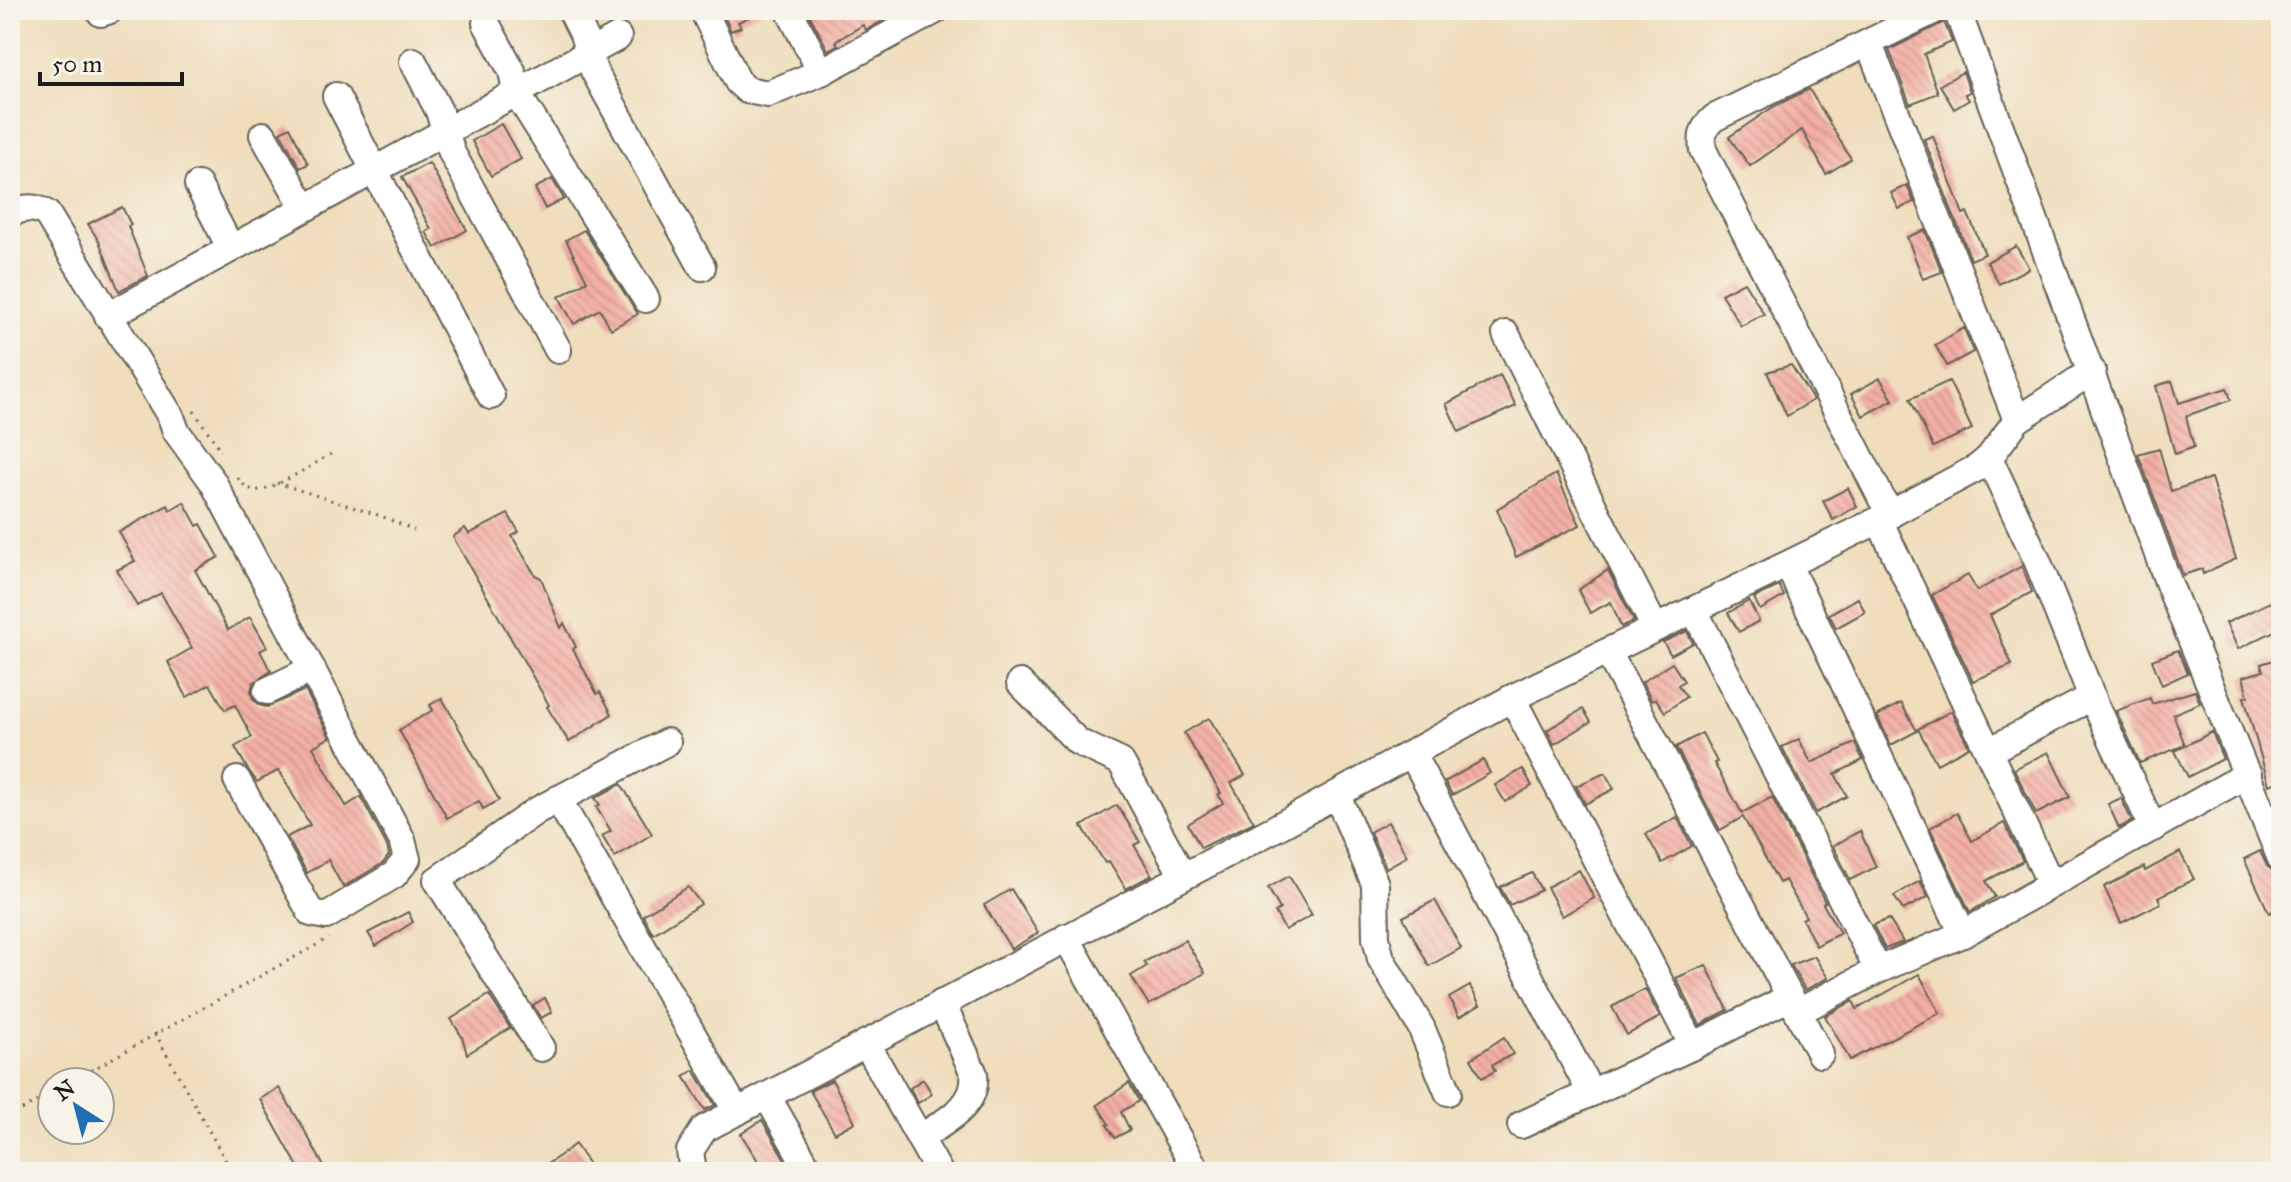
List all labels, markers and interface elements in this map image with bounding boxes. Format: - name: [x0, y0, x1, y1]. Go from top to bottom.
- scale bar: [40, 36, 182, 86]
- text: 50 m: [52, 49, 102, 79]
- north arrow: [36, 1066, 116, 1146]
- text: N: [49, 1074, 80, 1107]

